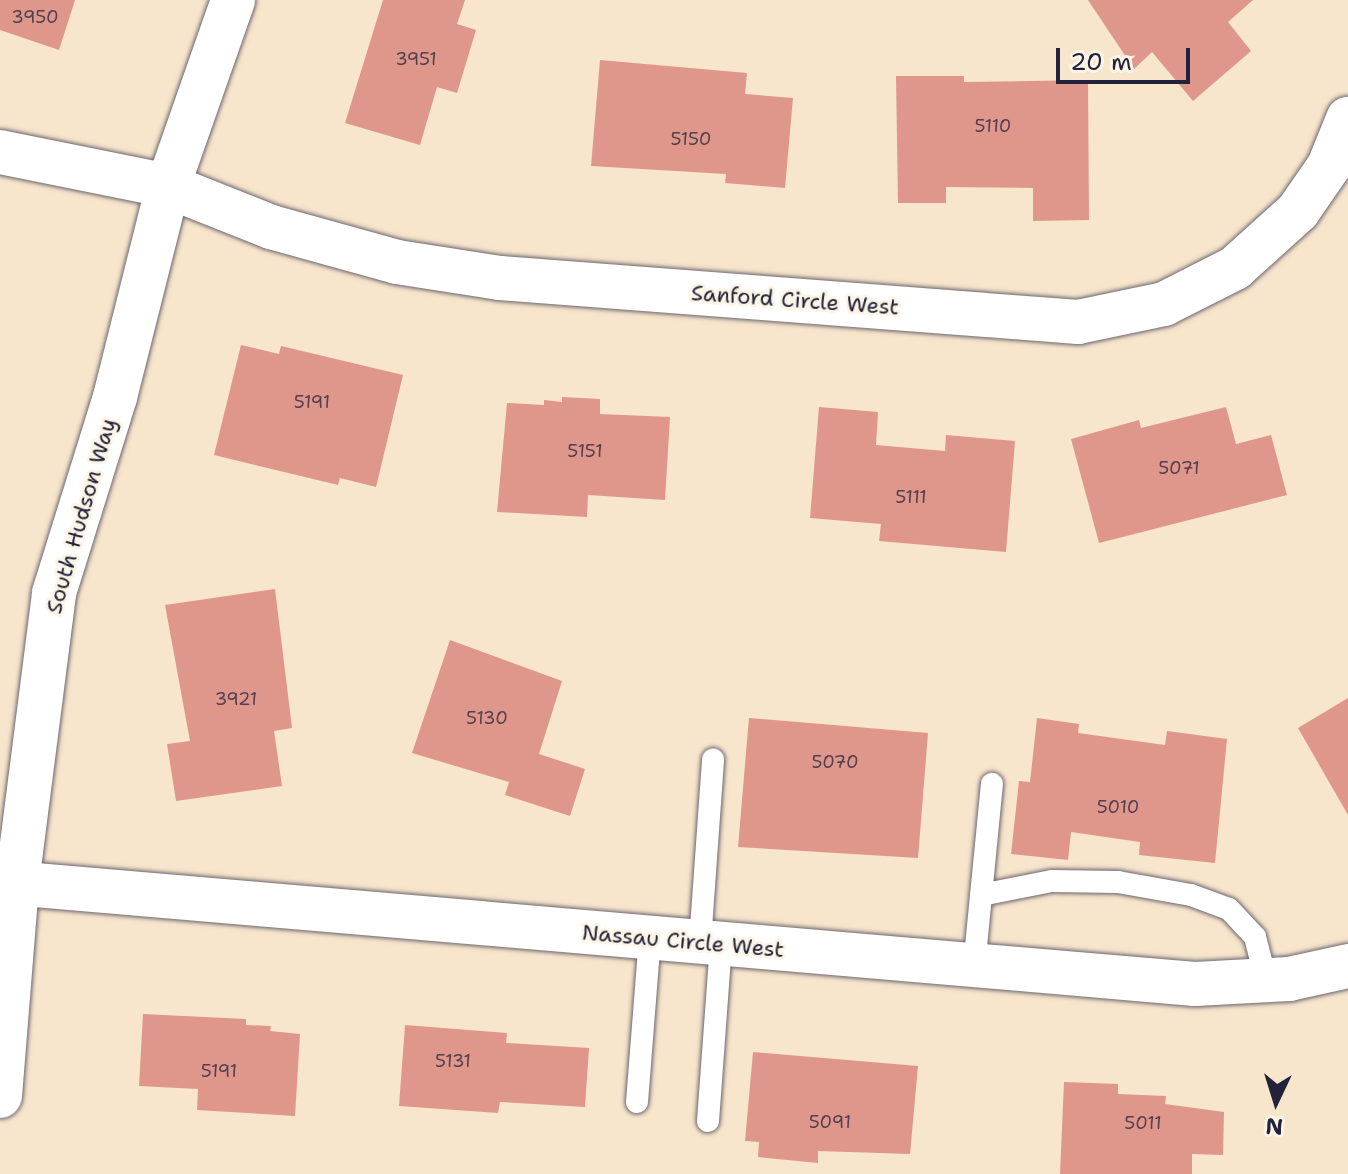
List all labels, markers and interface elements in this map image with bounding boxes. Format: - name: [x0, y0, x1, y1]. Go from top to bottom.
- house number: 3950: [11, 6, 59, 28]
- scale bar: [1060, 32, 1194, 82]
- text: 20 m: [1070, 46, 1132, 78]
- house number: 3951: [395, 48, 437, 70]
- house number: 5110: [975, 115, 1011, 137]
- house number: 5150: [671, 128, 711, 150]
- street label: Sanford Circle West: [690, 280, 900, 320]
- house number: 5191: [294, 391, 330, 413]
- street label: South Hudson Way: [40, 415, 122, 617]
- house number: 5151: [567, 440, 603, 462]
- house number: 5071: [1158, 457, 1200, 479]
- house number: 5111: [895, 486, 927, 508]
- house number: 3921: [215, 688, 257, 710]
- house number: 5130: [466, 707, 508, 729]
- house number: 5070: [811, 751, 859, 773]
- house number: 5010: [1097, 796, 1139, 818]
- street label: Nassau Circle West: [581, 919, 785, 963]
- house number: 5131: [435, 1050, 471, 1072]
- house number: 5191: [201, 1060, 237, 1082]
- north arrow: [1236, 1062, 1316, 1142]
- house number: 5091: [809, 1111, 851, 1133]
- text: N: [1265, 1111, 1284, 1142]
- house number: 5011: [1124, 1112, 1162, 1134]

